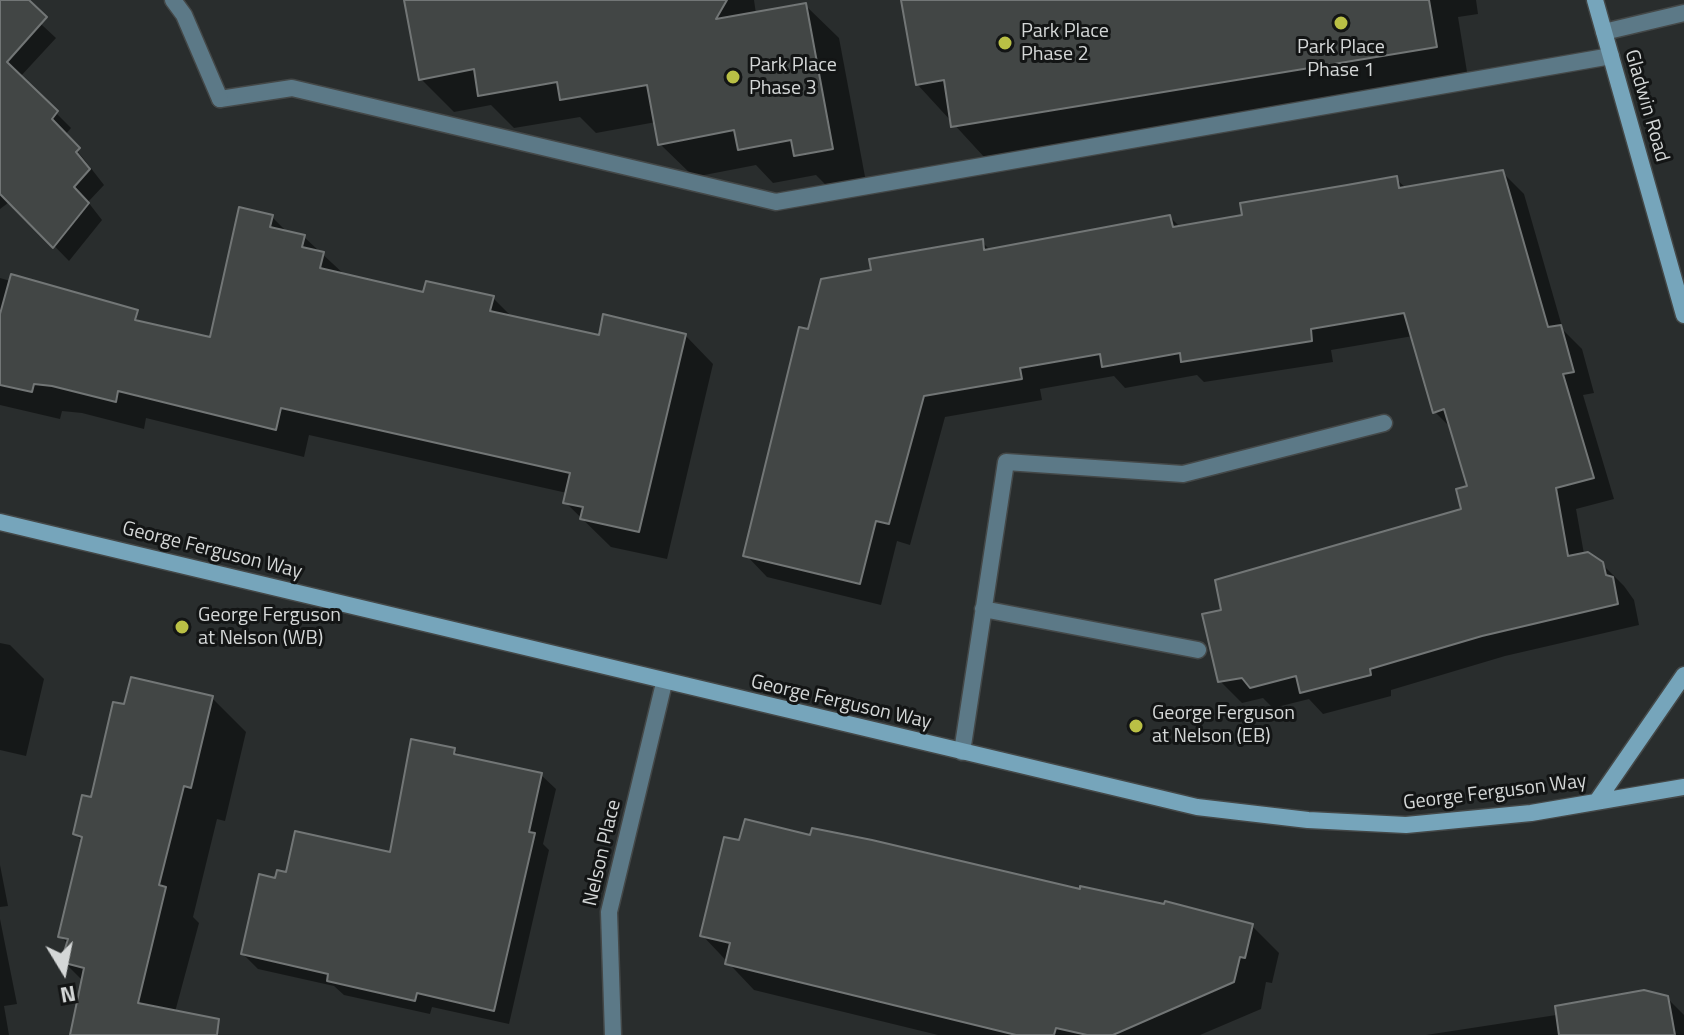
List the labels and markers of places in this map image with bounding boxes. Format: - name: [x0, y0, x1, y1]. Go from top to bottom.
- marker: Park Place Phase 1: [1332, 14, 1350, 32]
- place label: Park Place Phase 2: [1021, 20, 1109, 67]
- marker: Park Place Phase 2: [996, 34, 1014, 52]
- place label: Park Place Phase 1: [1297, 36, 1385, 83]
- place label: Park Place Phase 3: [749, 54, 837, 101]
- marker: Park Place Phase 3: [724, 68, 742, 86]
- place label: George Ferguson at Nelson (WB): [198, 604, 341, 651]
- marker: George Ferguson at Nelson (WB): [173, 618, 191, 636]
- place label: George Ferguson at Nelson (EB): [1152, 702, 1295, 749]
- marker: George Ferguson at Nelson (EB): [1127, 717, 1145, 735]

